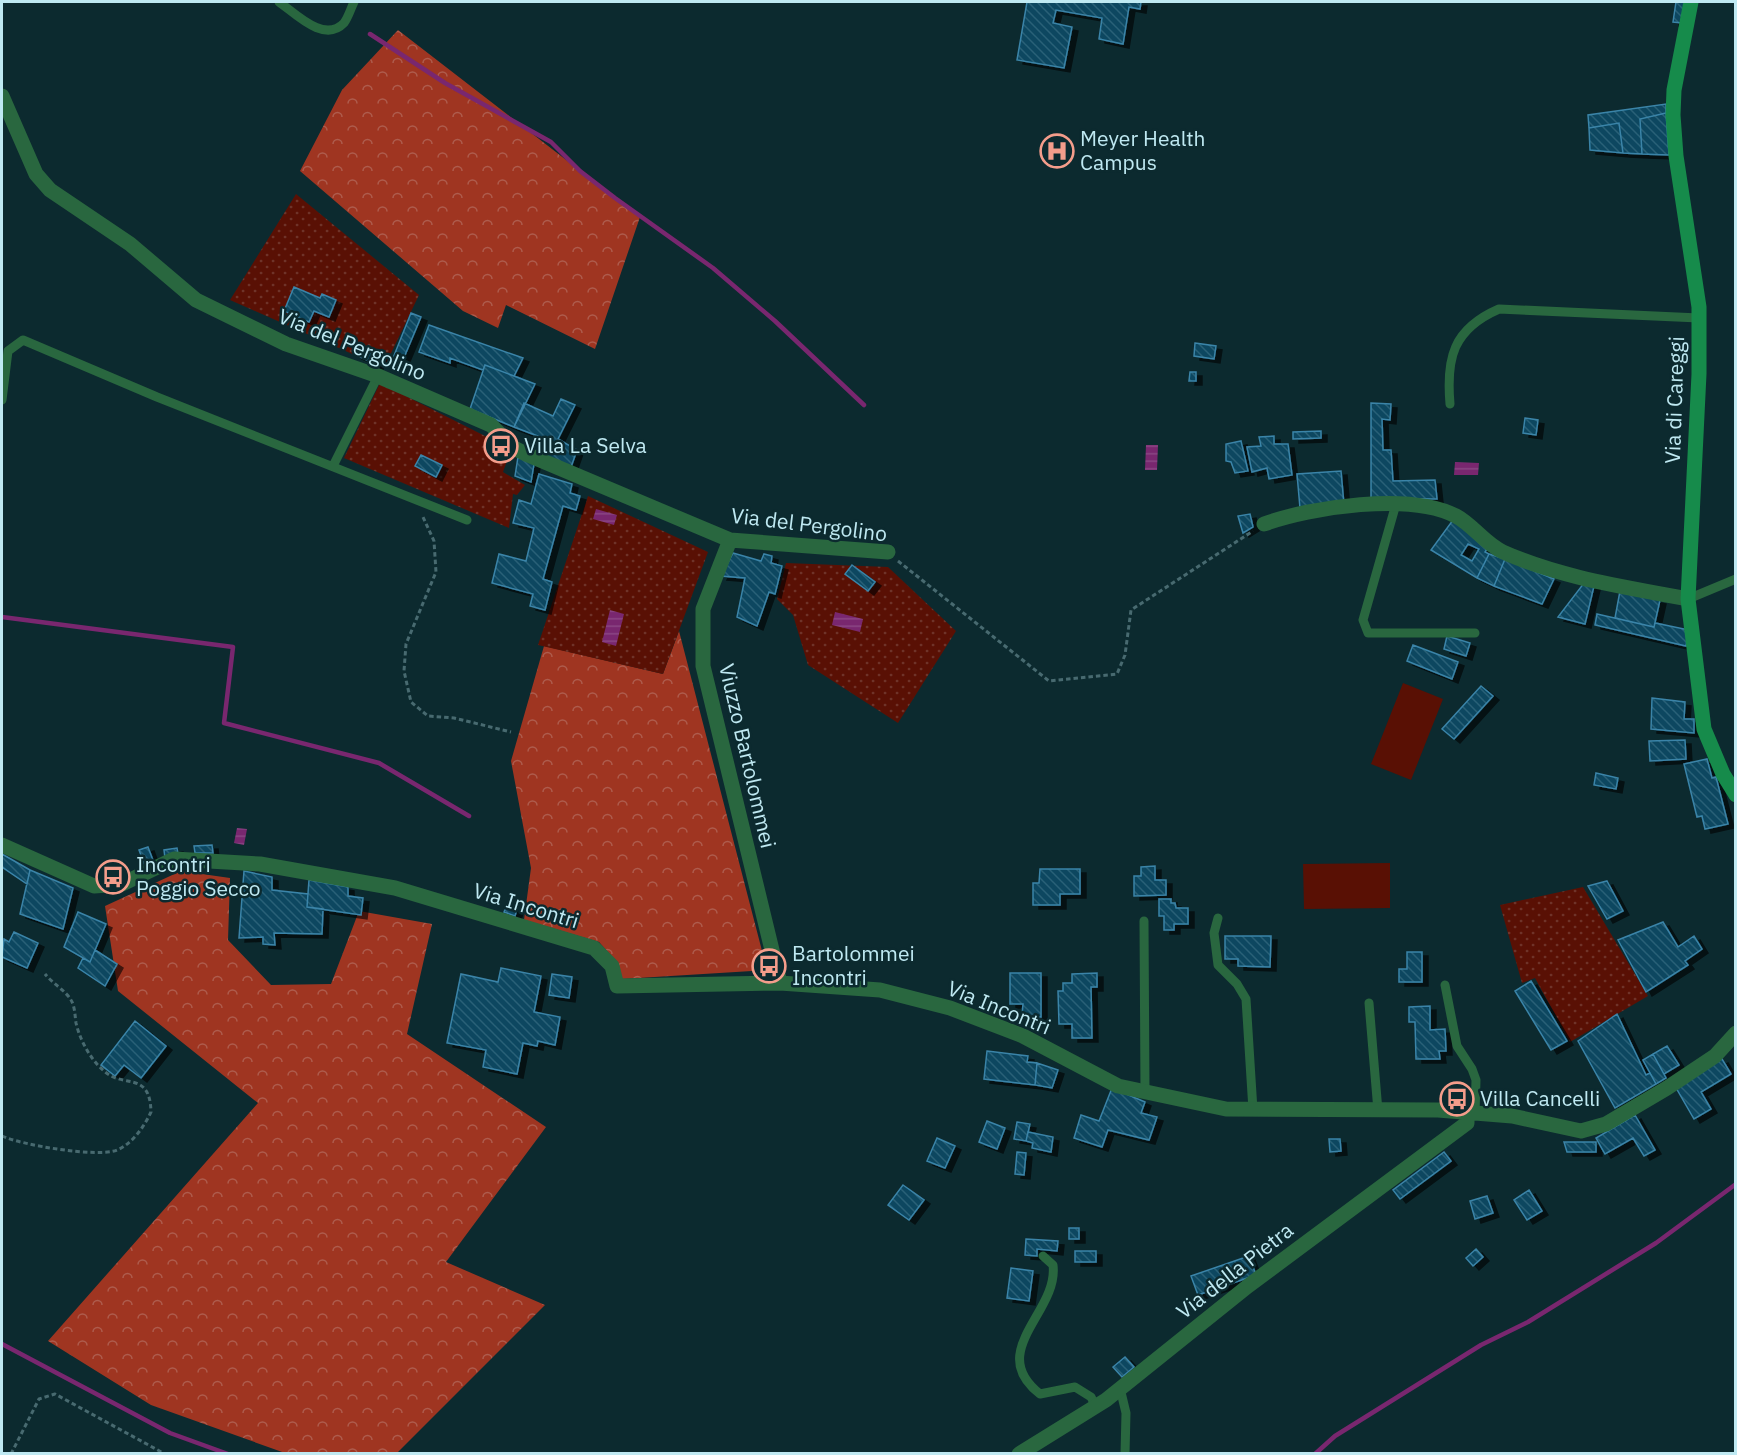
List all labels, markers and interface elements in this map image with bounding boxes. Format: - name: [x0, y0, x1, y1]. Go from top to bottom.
- place label: Meyer Health Campus: [1080, 124, 1206, 176]
- hospital icon: Meyer Health Campus: [1039, 133, 1075, 169]
- street label: Via del Pergolino: [274, 302, 430, 386]
- street label: Via di Careggi: [1658, 336, 1690, 464]
- bus stop icon: Villa La Selva: [483, 428, 519, 464]
- place label: Villa La Selva: [524, 431, 647, 459]
- street label: Via del Pergolino: [729, 501, 889, 547]
- street label: Viuzzo Bartolommei: [713, 661, 783, 851]
- place label: Incontri Poggio Secco: [136, 850, 261, 902]
- bus stop icon: Incontri Poggio Secco: [95, 859, 131, 895]
- street label: Via Incontri: [470, 876, 583, 934]
- place label: Bartolommei Incontri: [792, 939, 915, 991]
- bus stop icon: Bartolommei Incontri: [751, 948, 787, 984]
- street label: Via Incontri: [944, 974, 1055, 1040]
- bus stop icon: Villa Cancelli: [1439, 1081, 1475, 1117]
- place label: Villa Cancelli: [1480, 1084, 1600, 1112]
- street label: Via della Pietra: [1170, 1216, 1299, 1325]

